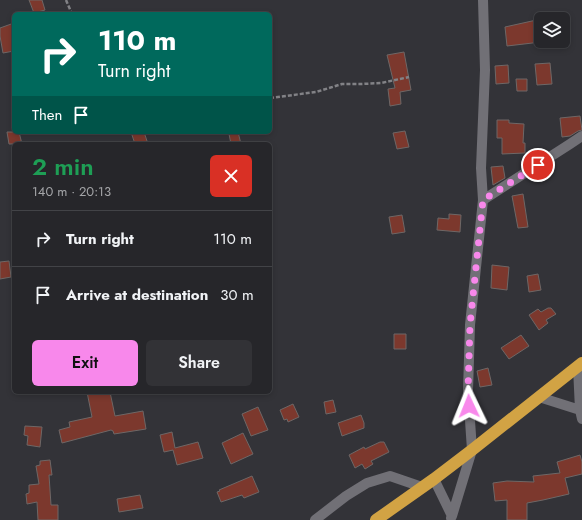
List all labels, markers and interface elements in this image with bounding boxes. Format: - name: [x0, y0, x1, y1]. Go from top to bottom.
- map controls: [534, 12, 570, 48]
- button: layers: [534, 12, 570, 48]
- text: 110 m: [98, 20, 176, 61]
- icon: right: [32, 28, 84, 80]
- text: Turn right: [98, 58, 170, 84]
- text: Then: [32, 104, 62, 126]
- icon: arrive: [70, 104, 92, 126]
- pin: [521, 148, 555, 182]
- text: 2 min: [32, 149, 94, 184]
- icon: arrive: [527, 154, 549, 176]
- button: close: [210, 155, 252, 197]
- text: 140 m · 20:13: [32, 182, 111, 201]
- icon: right: [32, 228, 54, 250]
- text: Turn right: [66, 228, 134, 250]
- text: 110 m: [213, 228, 252, 250]
- icon: arrive: [32, 284, 54, 306]
- text: Arrive at destination: [66, 284, 208, 306]
- text: 30 m: [220, 284, 254, 306]
- button: Exit: [32, 340, 138, 386]
- button: Share: [146, 340, 252, 386]
- position arrow: [448, 385, 490, 427]

